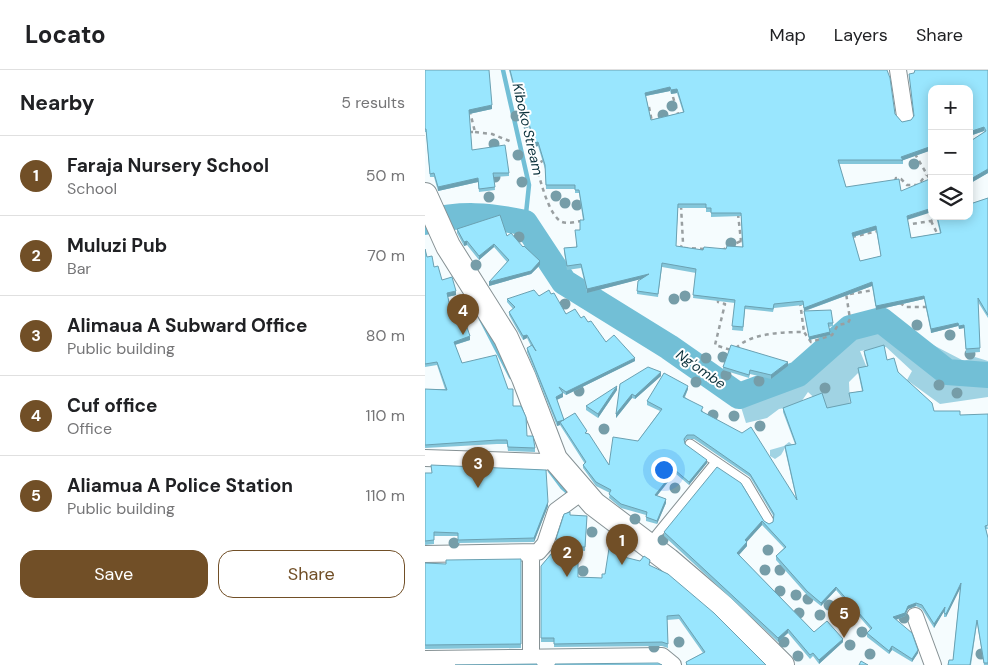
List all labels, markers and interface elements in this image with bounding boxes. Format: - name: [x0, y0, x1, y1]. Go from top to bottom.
- text: Locato: [25, 19, 106, 50]
- text: Map: [770, 23, 806, 47]
- text: Layers: [834, 23, 888, 47]
- text: Share: [916, 23, 963, 47]
- water label: Kiboko Stream: [509, 81, 547, 177]
- map controls: [928, 85, 973, 220]
- button: +: [928, 85, 973, 130]
- text: Nearby: [20, 89, 94, 117]
- text: 5 results: [341, 92, 405, 113]
- button: −: [928, 130, 973, 175]
- text: Faraja Nursery School: [67, 153, 269, 178]
- text: 1: [33, 165, 39, 186]
- text: 50 m: [366, 165, 405, 186]
- button: layers: [928, 175, 973, 220]
- text: School: [67, 178, 117, 199]
- text: Muluzi Pub: [67, 233, 167, 258]
- text: 2: [31, 245, 41, 266]
- text: 70 m: [367, 245, 405, 266]
- text: Bar: [67, 258, 91, 279]
- pin: 4: [447, 294, 479, 335]
- text: Alimaua A Subward Office: [67, 313, 308, 338]
- text: 3: [31, 325, 41, 346]
- text: 80 m: [366, 325, 405, 346]
- text: Public building: [67, 338, 175, 359]
- water label: Ng'ombe: [673, 345, 729, 393]
- text: Cuf office: [67, 393, 157, 418]
- text: 4: [31, 405, 41, 426]
- text: 110 m: [366, 405, 405, 426]
- text: Office: [67, 418, 112, 439]
- pin: 3: [462, 447, 494, 488]
- your location: [651, 457, 677, 483]
- text: Aliamua A Police Station: [67, 473, 293, 498]
- text: 5: [31, 485, 41, 506]
- text: 110 m: [366, 485, 405, 506]
- text: Public building: [67, 498, 175, 519]
- pin: 1: [606, 524, 638, 565]
- pin: 2: [551, 536, 583, 577]
- button: Save: [20, 550, 208, 598]
- button: Share: [218, 550, 405, 598]
- pin: 5: [828, 597, 860, 638]

